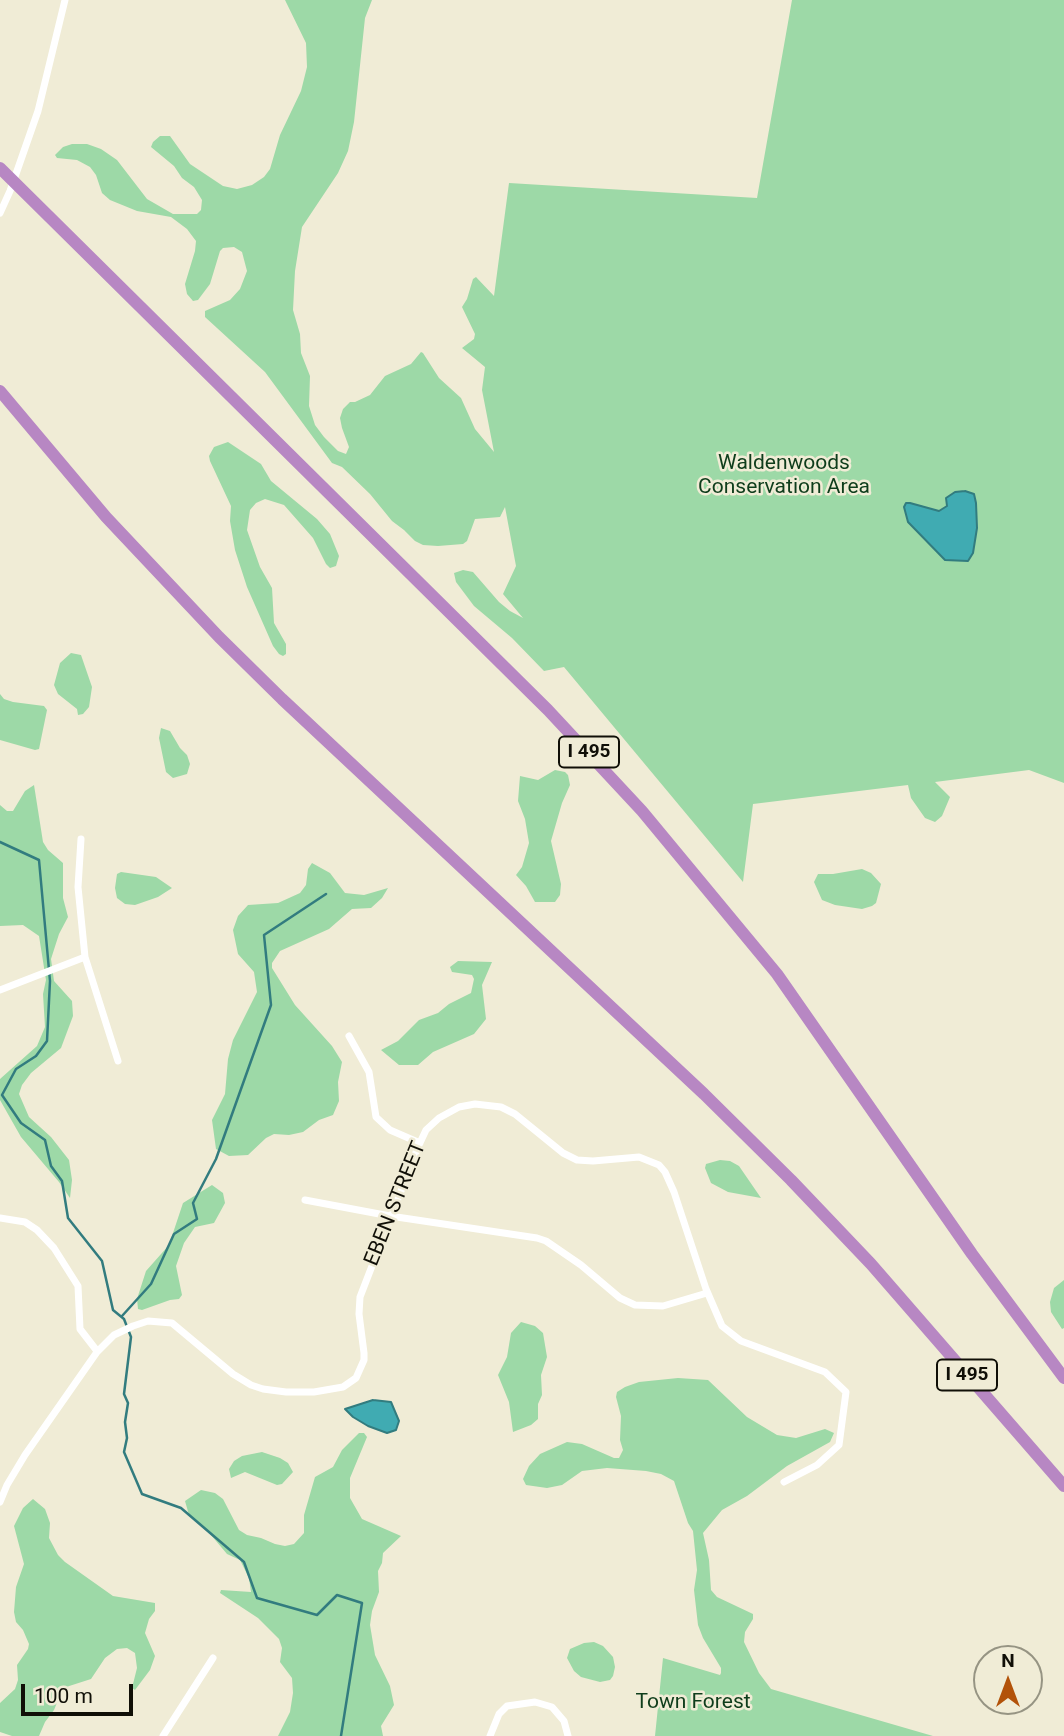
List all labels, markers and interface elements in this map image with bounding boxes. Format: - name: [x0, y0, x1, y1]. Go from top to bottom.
- park label: Waldenwoods Conservation Area: [698, 451, 870, 501]
- road number: I 495: [559, 736, 619, 768]
- street label: EBEN STREET: [360, 1138, 432, 1270]
- road number: I 495: [937, 1359, 997, 1390]
- north arrow: [973, 1645, 1043, 1715]
- text: N: [1001, 1649, 1015, 1672]
- scale bar: [24, 1670, 136, 1714]
- text: 100 m: [34, 1684, 93, 1708]
- park label: Town Forest: [635, 1690, 751, 1716]

